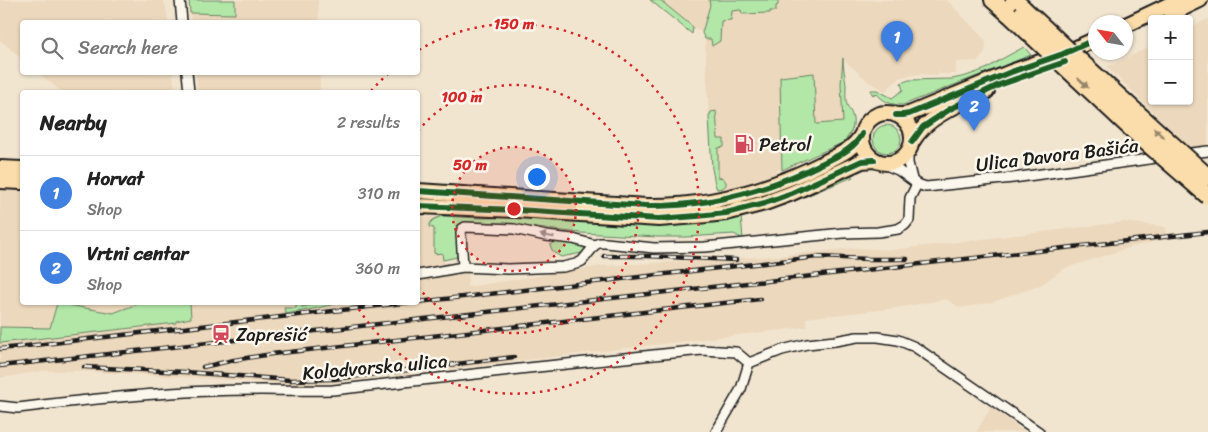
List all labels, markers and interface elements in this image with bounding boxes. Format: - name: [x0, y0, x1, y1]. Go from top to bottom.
- text: 150 m: [494, 11, 535, 37]
- north arrow: [1088, 15, 1133, 60]
- map controls: [1148, 15, 1193, 105]
- button: +: [1148, 15, 1193, 60]
- search box: [20, 20, 420, 75]
- pin: 1: [881, 21, 913, 62]
- text: Search here: [78, 31, 178, 64]
- icon: search: [38, 34, 66, 62]
- button: −: [1148, 60, 1193, 105]
- one-way arrow: [1076, 77, 1088, 89]
- text: 100 m: [442, 84, 483, 110]
- pin: 2: [958, 90, 990, 131]
- text: Nearby: [40, 104, 106, 142]
- text: 2 results: [337, 108, 400, 137]
- one-way arrow: [1152, 127, 1165, 138]
- place label: Petrol: [759, 128, 812, 161]
- street label: Ulica Davora Bašića: [974, 129, 1141, 181]
- fuel station icon: Petrol: [733, 133, 755, 155]
- text: 50 m: [453, 152, 488, 178]
- text: Horvat: [87, 162, 144, 195]
- your location: [524, 164, 550, 190]
- text: 1: [53, 179, 59, 208]
- text: 310 m: [358, 179, 400, 208]
- text: Shop: [87, 195, 122, 224]
- centre of rings: [505, 200, 523, 218]
- one-way arrow: [539, 231, 555, 239]
- text: Vrtni centar: [87, 237, 188, 270]
- text: 2: [51, 254, 61, 283]
- text: 360 m: [356, 254, 400, 283]
- text: Shop: [87, 270, 122, 299]
- place label: Zaprešić: [236, 318, 308, 351]
- station icon: Zaprešić: [210, 323, 232, 345]
- street label: Kolodvorska ulica: [301, 344, 449, 390]

